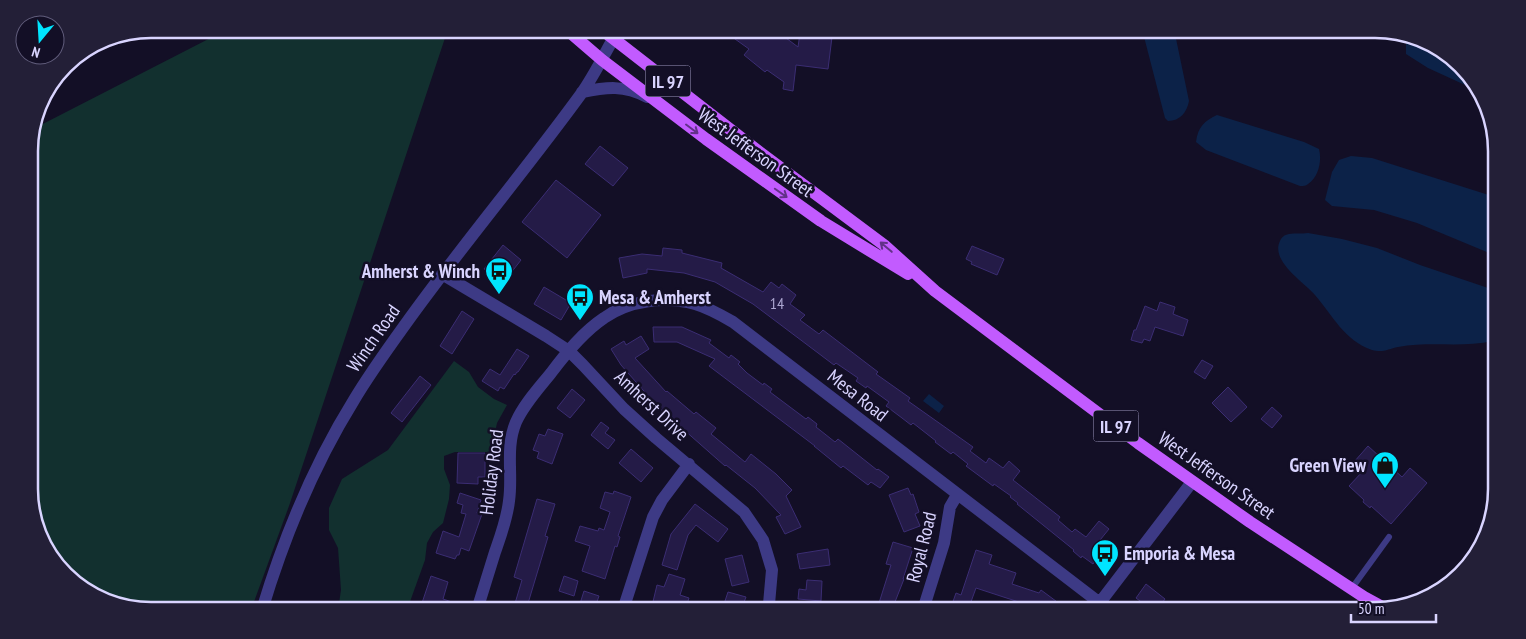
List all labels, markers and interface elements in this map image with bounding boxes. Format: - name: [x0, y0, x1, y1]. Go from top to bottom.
- north arrow: [15, 15, 65, 65]
- text: N: [30, 43, 42, 62]
- road number: IL 97: [646, 66, 690, 96]
- street label: West Jefferson Street: [694, 102, 819, 202]
- one-way arrow: [685, 124, 699, 134]
- one-way arrow: [774, 188, 788, 198]
- one-way arrow: [880, 242, 893, 253]
- bus stop icon: Amherst & Winch: [484, 256, 514, 295]
- place label: Amherst & Winch: [361, 259, 480, 283]
- bus stop icon: Mesa & Amherst: [565, 282, 595, 321]
- place label: Mesa & Amherst: [599, 285, 711, 309]
- house number: 14: [770, 293, 784, 313]
- street label: Winch Road: [341, 300, 405, 376]
- street label: Mesa Road: [823, 364, 893, 426]
- street label: Amherst Drive: [610, 365, 694, 446]
- road number: IL 97: [1094, 411, 1138, 442]
- street label: West Jefferson Street: [1154, 426, 1281, 525]
- street label: Holiday Road: [474, 428, 508, 516]
- shop icon: Green View: [1370, 450, 1400, 489]
- place label: Green View: [1289, 453, 1367, 477]
- street label: Royal Road: [901, 509, 941, 585]
- bus stop icon: Emporia & Mesa: [1090, 538, 1120, 577]
- place label: Emporia & Mesa: [1124, 541, 1235, 565]
- scale bar: [1351, 592, 1436, 624]
- text: 50 m: [1358, 599, 1384, 618]

